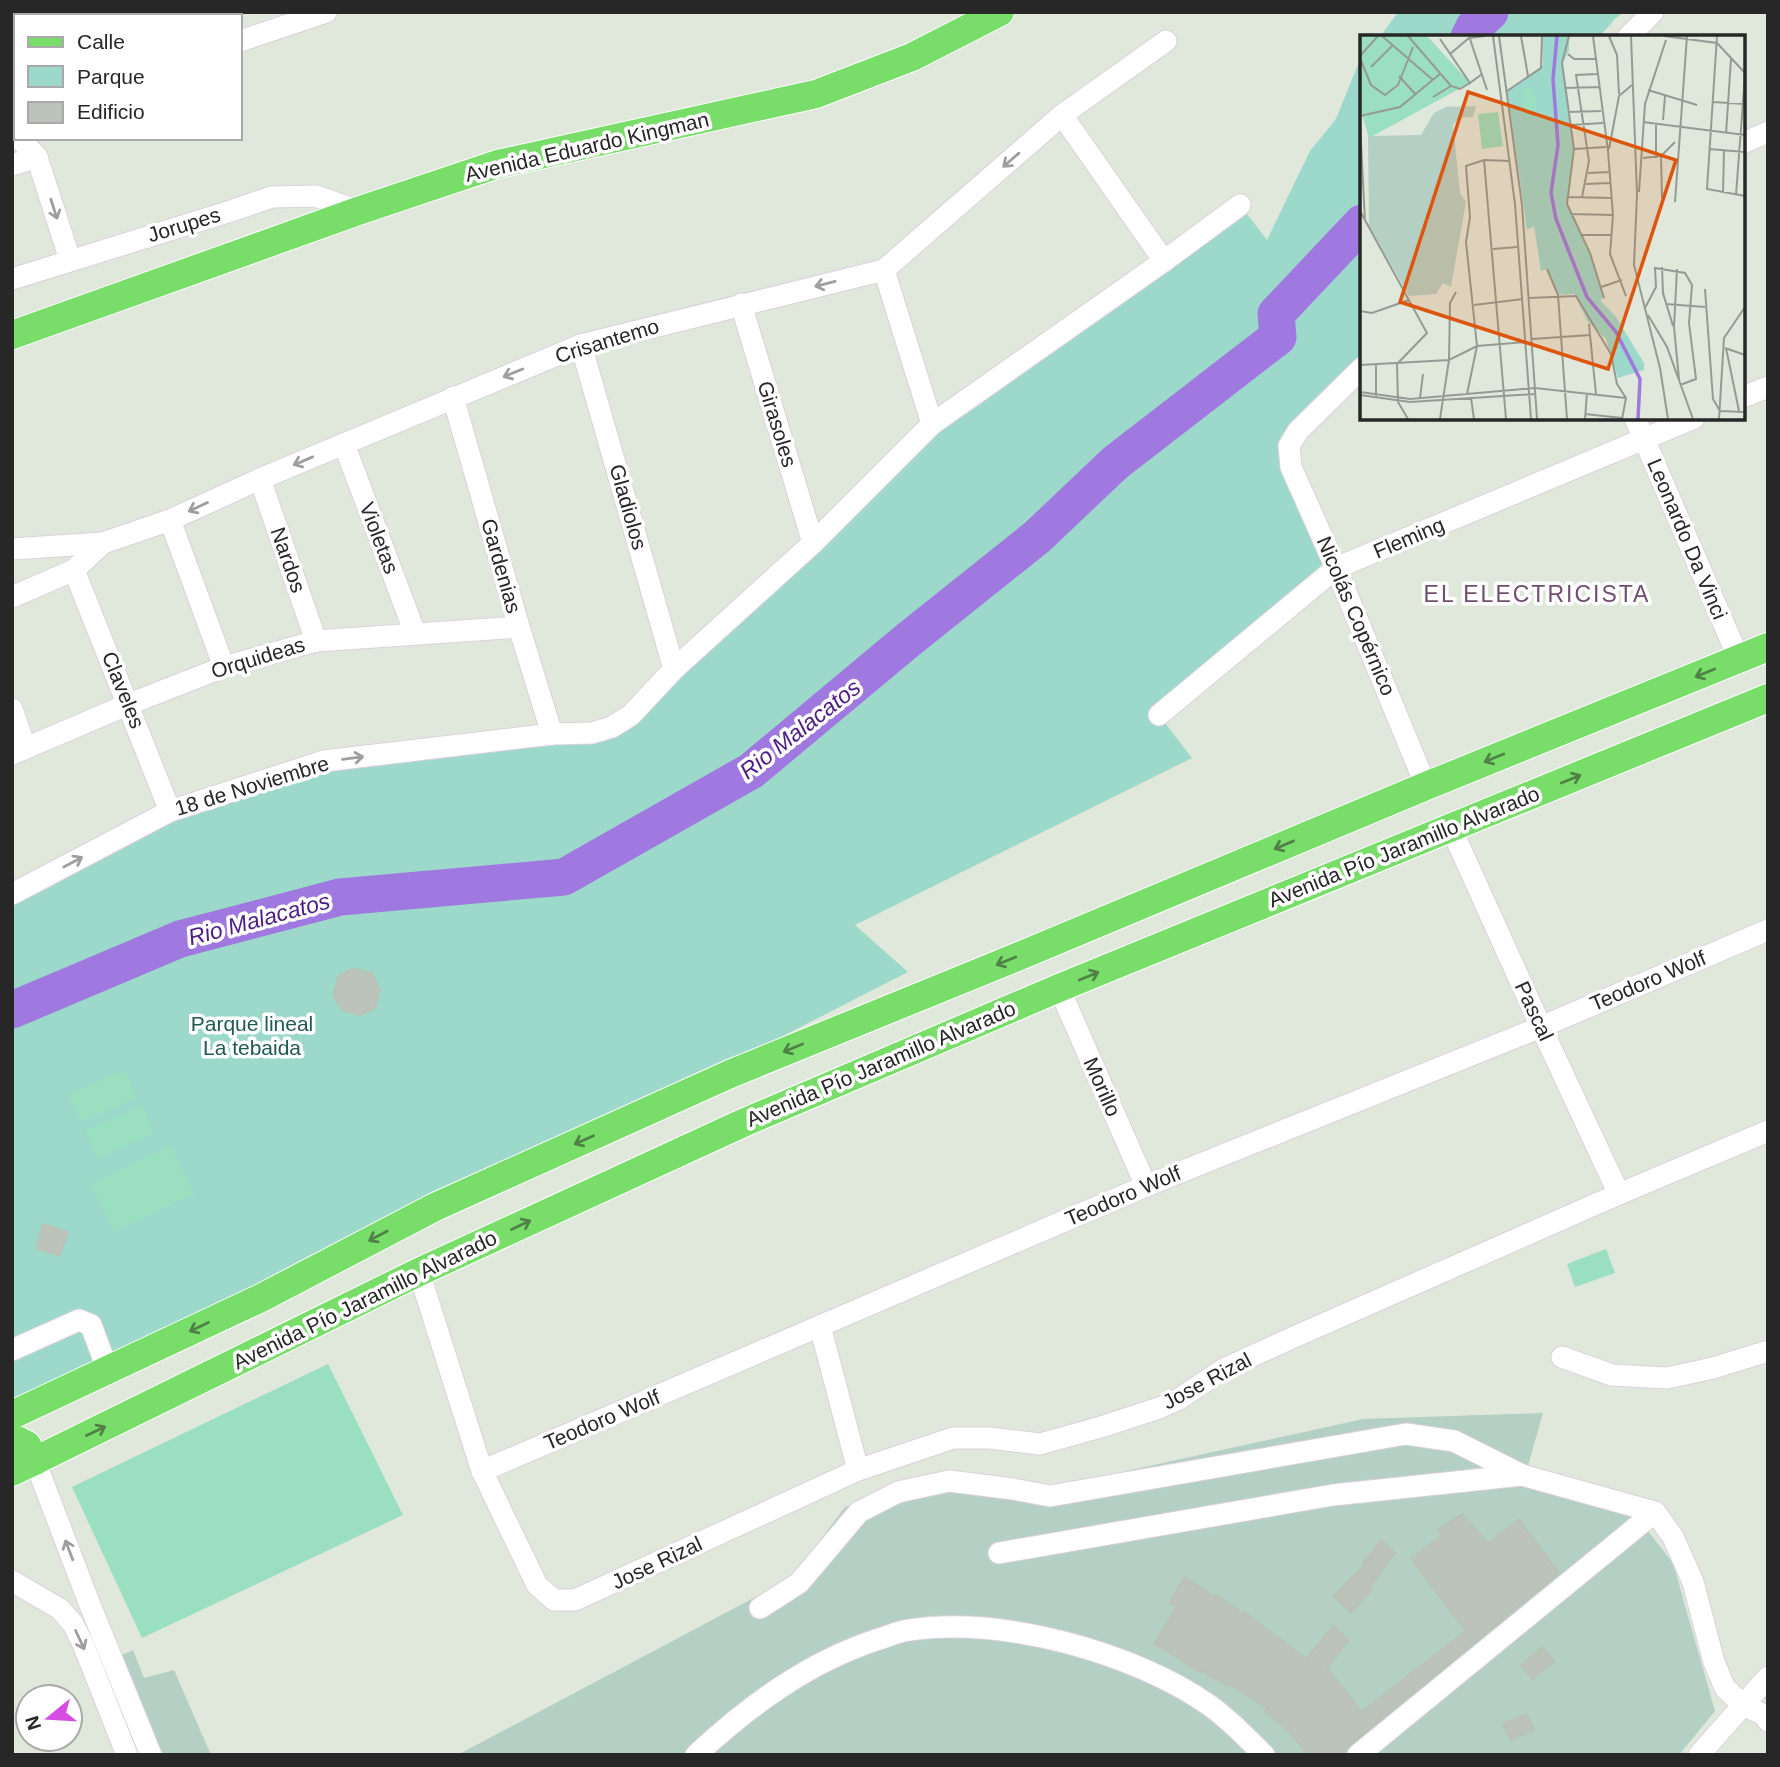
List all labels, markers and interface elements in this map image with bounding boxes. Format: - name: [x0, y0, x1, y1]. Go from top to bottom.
- legend: [14, 14, 242, 140]
- text: Calle: [77, 30, 125, 53]
- inset map: [1360, 35, 1745, 420]
- text: Parque: [77, 65, 145, 88]
- text: Edificio: [77, 100, 145, 123]
- street label: Avenida Eduardo Kingman: [463, 107, 711, 186]
- one-way arrow: [1002, 152, 1020, 168]
- one-way arrow: [48, 197, 61, 219]
- street label: Jorupes: [145, 203, 223, 246]
- one-way arrow: [815, 278, 837, 291]
- street label: Crisantemo: [552, 314, 662, 367]
- one-way arrow: [503, 367, 524, 380]
- street label: Girasoles: [754, 378, 801, 470]
- one-way arrow: [293, 455, 315, 468]
- street label: Leonardo Da Vinci: [1643, 455, 1732, 623]
- street label: Gladiolos: [605, 462, 652, 552]
- street label: Violetas: [355, 499, 404, 577]
- one-way arrow: [187, 501, 209, 514]
- street label: Fleming: [1370, 512, 1448, 563]
- street label: Gardenias: [477, 516, 526, 616]
- street label: Nardos: [267, 524, 310, 596]
- street label: Nicolás Copérnico: [1313, 533, 1400, 699]
- district label: EL ELECTRICISTA: [1424, 581, 1650, 607]
- street label: Orquideas: [208, 632, 308, 683]
- street label: Claveles: [98, 648, 149, 731]
- one-way arrow: [1694, 667, 1716, 680]
- water label: Rio Malacatos: [735, 674, 866, 784]
- street label: 18 de Noviembre: [172, 751, 332, 820]
- one-way arrow: [341, 751, 364, 764]
- one-way arrow: [1483, 753, 1505, 766]
- one-way arrow: [1560, 771, 1582, 784]
- street label: Avenida Pío Jaramillo Alvarado: [1265, 782, 1543, 912]
- one-way arrow: [1273, 840, 1295, 853]
- one-way arrow: [62, 855, 83, 869]
- water label: Rio Malacatos: [185, 887, 333, 950]
- street label: Teodoro Wolf: [1587, 946, 1709, 1015]
- one-way arrow: [995, 956, 1017, 969]
- one-way arrow: [1077, 968, 1099, 981]
- street label: Pascal: [1511, 977, 1558, 1044]
- street label: Avenida Pío Jaramillo Alvarado: [743, 996, 1019, 1131]
- park label: Parque lineal La tebaida: [191, 1012, 313, 1059]
- one-way arrow: [782, 1043, 804, 1056]
- street label: Morillo: [1079, 1054, 1126, 1120]
- one-way arrow: [574, 1134, 595, 1147]
- street label: Teodoro Wolf: [1062, 1161, 1184, 1230]
- one-way arrow: [510, 1218, 532, 1231]
- street label: Avenida Pío Jaramillo Alvarado: [229, 1226, 500, 1374]
- one-way arrow: [368, 1230, 389, 1244]
- one-way arrow: [189, 1320, 210, 1334]
- street label: Jose Rizal: [1159, 1348, 1255, 1413]
- street label: Teodoro Wolf: [541, 1385, 663, 1454]
- one-way arrow: [85, 1424, 106, 1438]
- street label: Jose Rizal: [608, 1532, 706, 1593]
- one-way arrow: [62, 1540, 75, 1562]
- one-way arrow: [74, 1629, 87, 1650]
- north arrow: [14, 1683, 84, 1753]
- text: N: [21, 1713, 45, 1733]

